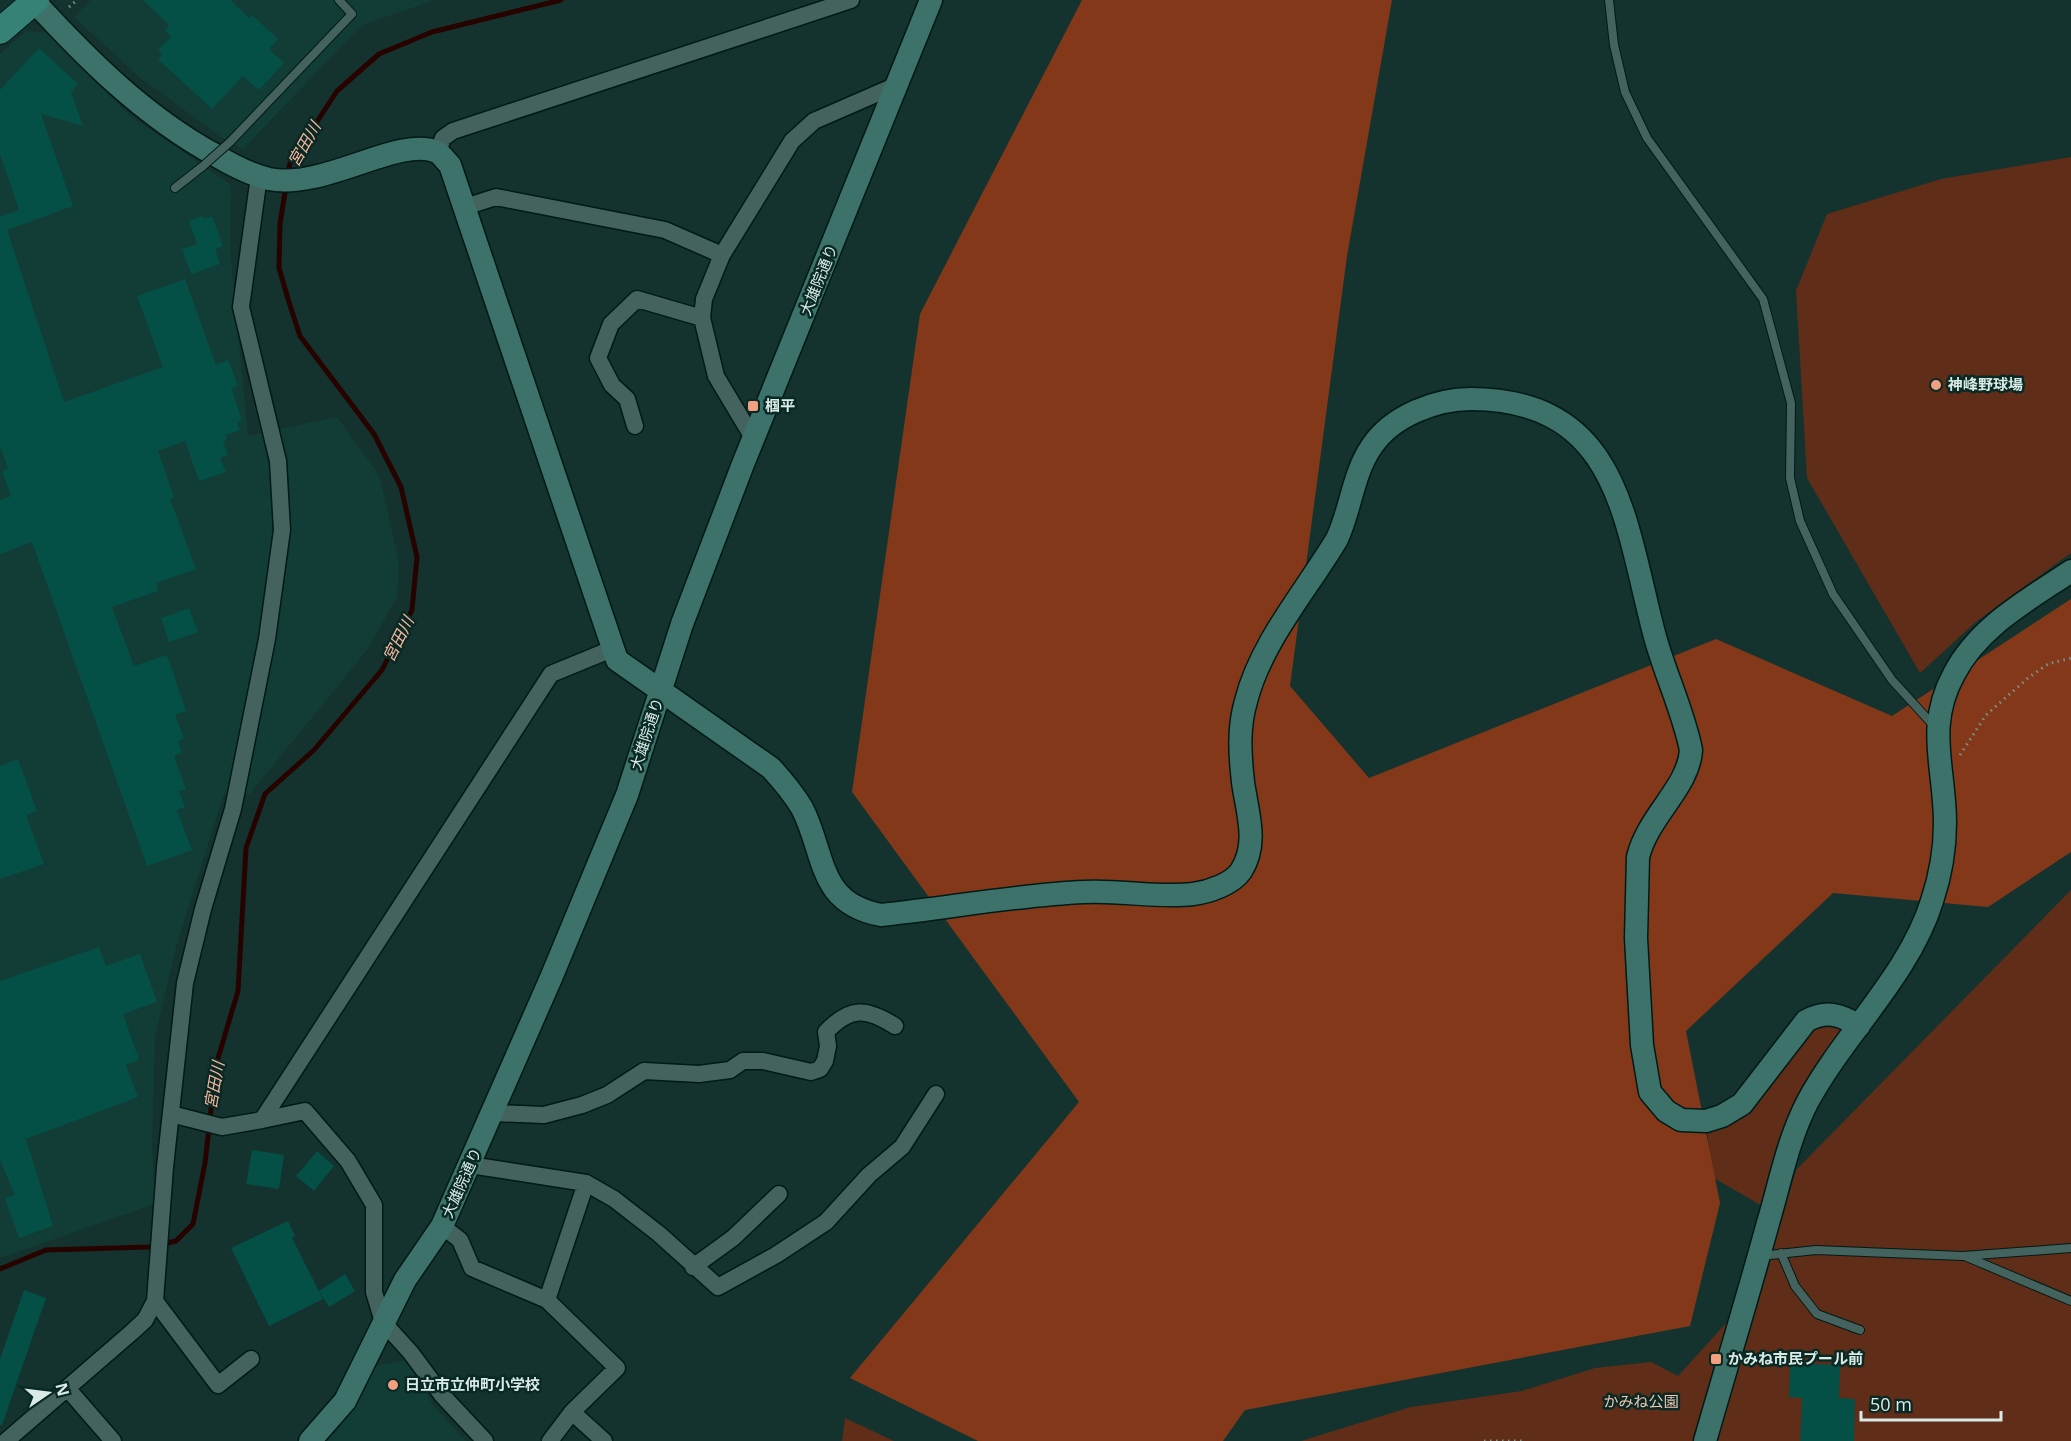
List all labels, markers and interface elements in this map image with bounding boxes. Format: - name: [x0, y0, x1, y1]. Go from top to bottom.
- water label: 宮田川: [282, 116, 327, 170]
- street label: 大雄院通り: [795, 241, 841, 318]
- place label: 神峰野球場: [1947, 374, 2023, 394]
- marker: 神峰野球場: [1929, 378, 1943, 392]
- place label: 椢平: [765, 395, 795, 415]
- marker: 椢平: [746, 399, 760, 413]
- water label: 宮田川: [377, 611, 420, 665]
- street label: 大雄院通り: [625, 695, 667, 772]
- water label: 宮田川: [199, 1057, 229, 1111]
- street label: 大雄院通り: [437, 1144, 485, 1221]
- place label: かみね市民プール前: [1728, 1348, 1863, 1368]
- marker: かみね市民プール前: [1709, 1352, 1723, 1366]
- north arrow: [18, 1363, 78, 1423]
- place label: 日立市立仲町小学校: [405, 1374, 540, 1394]
- marker: 日立市立仲町小学校: [386, 1378, 400, 1392]
- text: N: [50, 1380, 75, 1398]
- scale bar: [1861, 1384, 2000, 1422]
- park label: かみね公園: [1603, 1391, 1679, 1411]
- text: 50 m: [1870, 1392, 1912, 1416]

